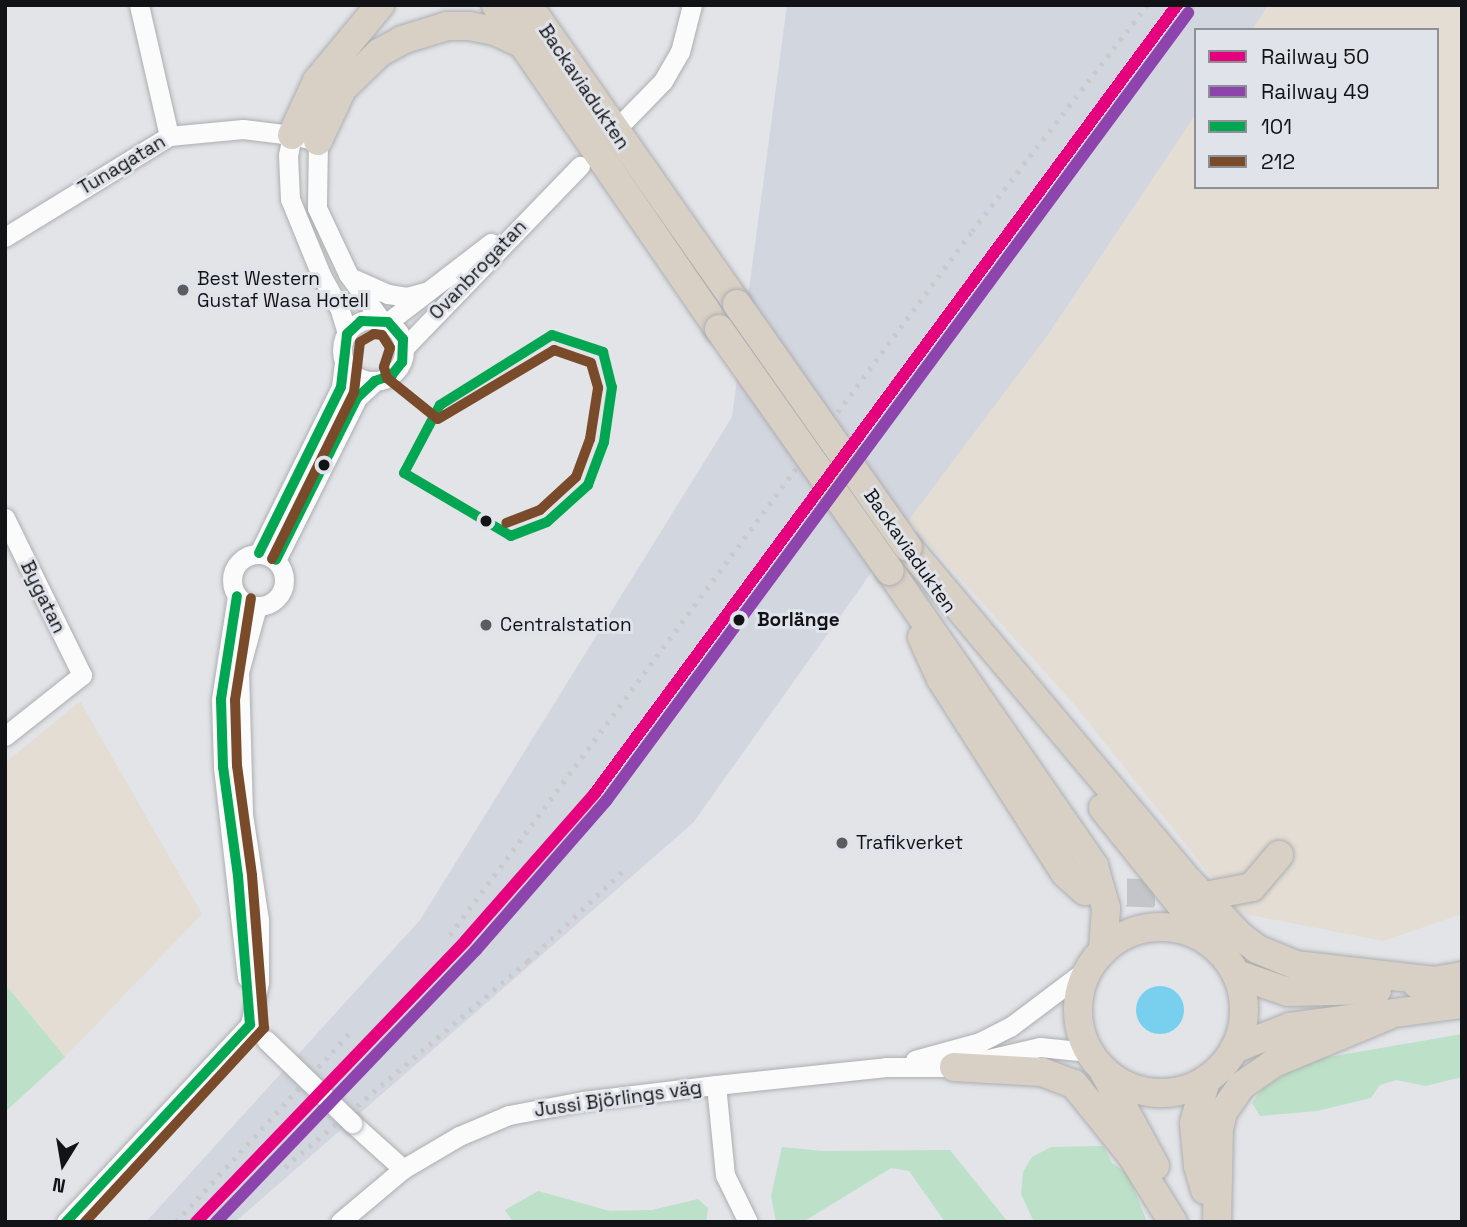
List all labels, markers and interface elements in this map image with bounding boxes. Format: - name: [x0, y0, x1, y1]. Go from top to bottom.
- street label: Backaviadukten: [534, 20, 634, 154]
- legend: [1194, 28, 1439, 189]
- text: Railway 50: [1261, 43, 1369, 70]
- text: Railway 49: [1261, 78, 1369, 105]
- text: 101: [1261, 113, 1292, 140]
- street label: Tunagatan: [74, 130, 170, 200]
- text: 212: [1261, 148, 1295, 175]
- street label: Ovanbrogatan: [425, 215, 531, 325]
- place label: Best Western Gustaf Wasa Hotell: [197, 268, 369, 312]
- marker: Best Western Gustaf Wasa Hotell: [175, 282, 191, 298]
- unlabelled marker: [317, 458, 331, 472]
- street label: Backaviadukten: [859, 485, 961, 617]
- unlabelled marker: [479, 514, 493, 528]
- street label: Bygatan: [16, 557, 70, 637]
- marker: Borlänge: [727, 608, 751, 632]
- place label: Borlänge: [757, 609, 840, 631]
- place label: Centralstation: [500, 614, 632, 636]
- marker: Centralstation: [478, 617, 494, 633]
- place label: Trafikverket: [856, 832, 963, 854]
- marker: Trafikverket: [834, 835, 850, 851]
- street label: Jussi Björlings väg: [533, 1076, 703, 1122]
- north arrow: [28, 1129, 98, 1199]
- text: N: [50, 1172, 68, 1199]

